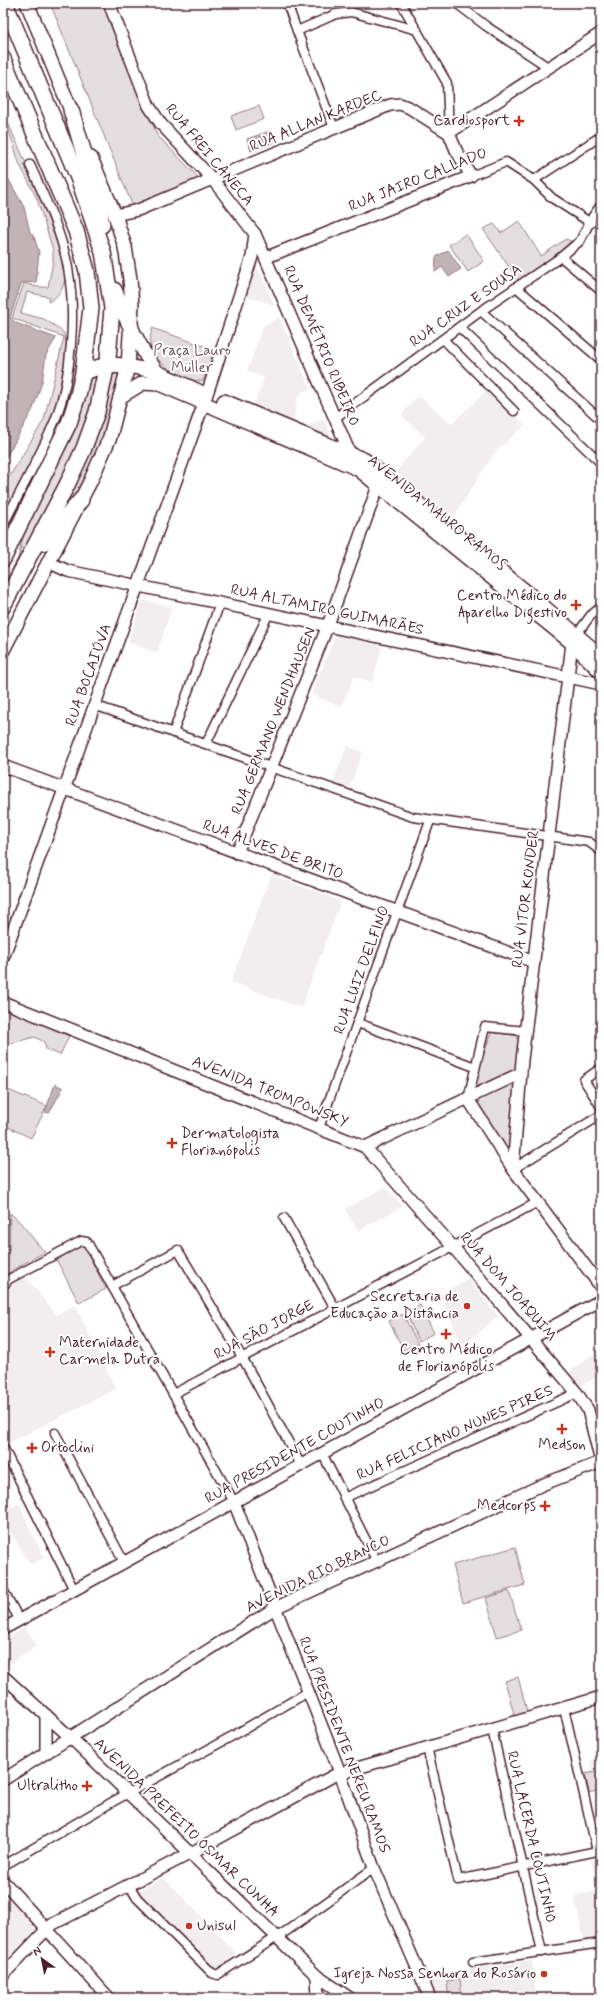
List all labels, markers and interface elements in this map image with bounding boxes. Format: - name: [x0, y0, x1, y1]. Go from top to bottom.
- street label: RUA ALLAN KARDEC: [247, 85, 385, 157]
- street label: RUA FREI CANECA: [160, 100, 258, 210]
- place label: Cardiosport: [433, 111, 510, 131]
- marker: Cardiosport: [513, 115, 525, 127]
- street label: RUA JAIRO CALLADO: [346, 143, 490, 217]
- street label: RUA CRUZ E SOUSA: [406, 260, 526, 352]
- street label: RUA DEMÉTRIO RIBEIRO: [278, 262, 365, 429]
- park label: Praça Lauro Müller: [153, 341, 231, 378]
- street label: AVENIDA MAURO RAMOS: [363, 451, 511, 576]
- street label: RUA ALTAMIRO GUIMARÃES: [229, 580, 425, 640]
- place label: Centro Médico do Aparelho Digestivo: [457, 586, 567, 624]
- marker: Centro Médico do Aparelho Digestivo: [570, 599, 582, 611]
- street label: RUA BOCAIÚVA: [61, 621, 117, 729]
- street label: RUA GERMANO WENDHAUSEN: [227, 624, 321, 818]
- street label: RUA ALVES DE BRITO: [200, 815, 346, 885]
- street label: RUA VITOR KONDER: [508, 829, 544, 969]
- street label: RUA LUIZ DELFINO: [329, 903, 395, 1037]
- street label: AVENIDA TROMPOWSKY: [189, 1052, 351, 1132]
- place label: Dermatologista Florianópolis: [181, 1124, 280, 1161]
- marker: Dermatologista Florianópolis: [166, 1137, 178, 1149]
- street label: RUA DOM JOAQUIM: [455, 1228, 561, 1346]
- place label: Secretaria de Educação a Distância: [330, 1287, 459, 1324]
- street label: RUA SÃO JORGE: [211, 1295, 318, 1365]
- marker: Secretaria de Educação a Distância: [462, 1301, 472, 1311]
- marker: Centro Médico de Florianópolis: [440, 1328, 452, 1340]
- place label: Maternidade Carmela Dutra: [59, 1333, 160, 1370]
- place label: Centro Médico de Florianópolis: [398, 1340, 494, 1377]
- marker: Maternidade Carmela Dutra: [44, 1346, 56, 1358]
- street label: RUA FELICIANO NUNES PIRES: [354, 1381, 556, 1485]
- street label: RUA PRESIDENTE COUTINHO: [202, 1393, 388, 1509]
- marker: Medson: [556, 1423, 568, 1435]
- place label: Medson: [538, 1435, 586, 1455]
- place label: Ortoclini: [41, 1438, 94, 1458]
- marker: Ortoclini: [26, 1442, 38, 1454]
- place label: Medcorps: [477, 1496, 536, 1516]
- marker: Medcorps: [539, 1500, 551, 1512]
- street label: AVENIDA RIO BRANCO: [243, 1530, 393, 1618]
- street label: RUA PRESIDENTE NEREU RAMOS: [293, 1634, 395, 1857]
- street label: AVENIDA PREFEITO OSMAR CUNHA: [89, 1734, 283, 1922]
- street label: RUA LACERDA COUTINHO: [501, 1749, 561, 1925]
- place label: Ultralitho: [17, 1776, 78, 1796]
- marker: Ultralitho: [81, 1780, 93, 1792]
- place label: Unisul: [197, 1916, 236, 1936]
- marker: Unisul: [184, 1921, 194, 1931]
- north arrow: [22, 1939, 62, 1979]
- text: N: [30, 1944, 44, 1959]
- place label: Igreja Nossa Senhora do Rosário: [333, 1964, 536, 1984]
- marker: Igreja Nossa Senhora do Rosário: [539, 1969, 549, 1979]

